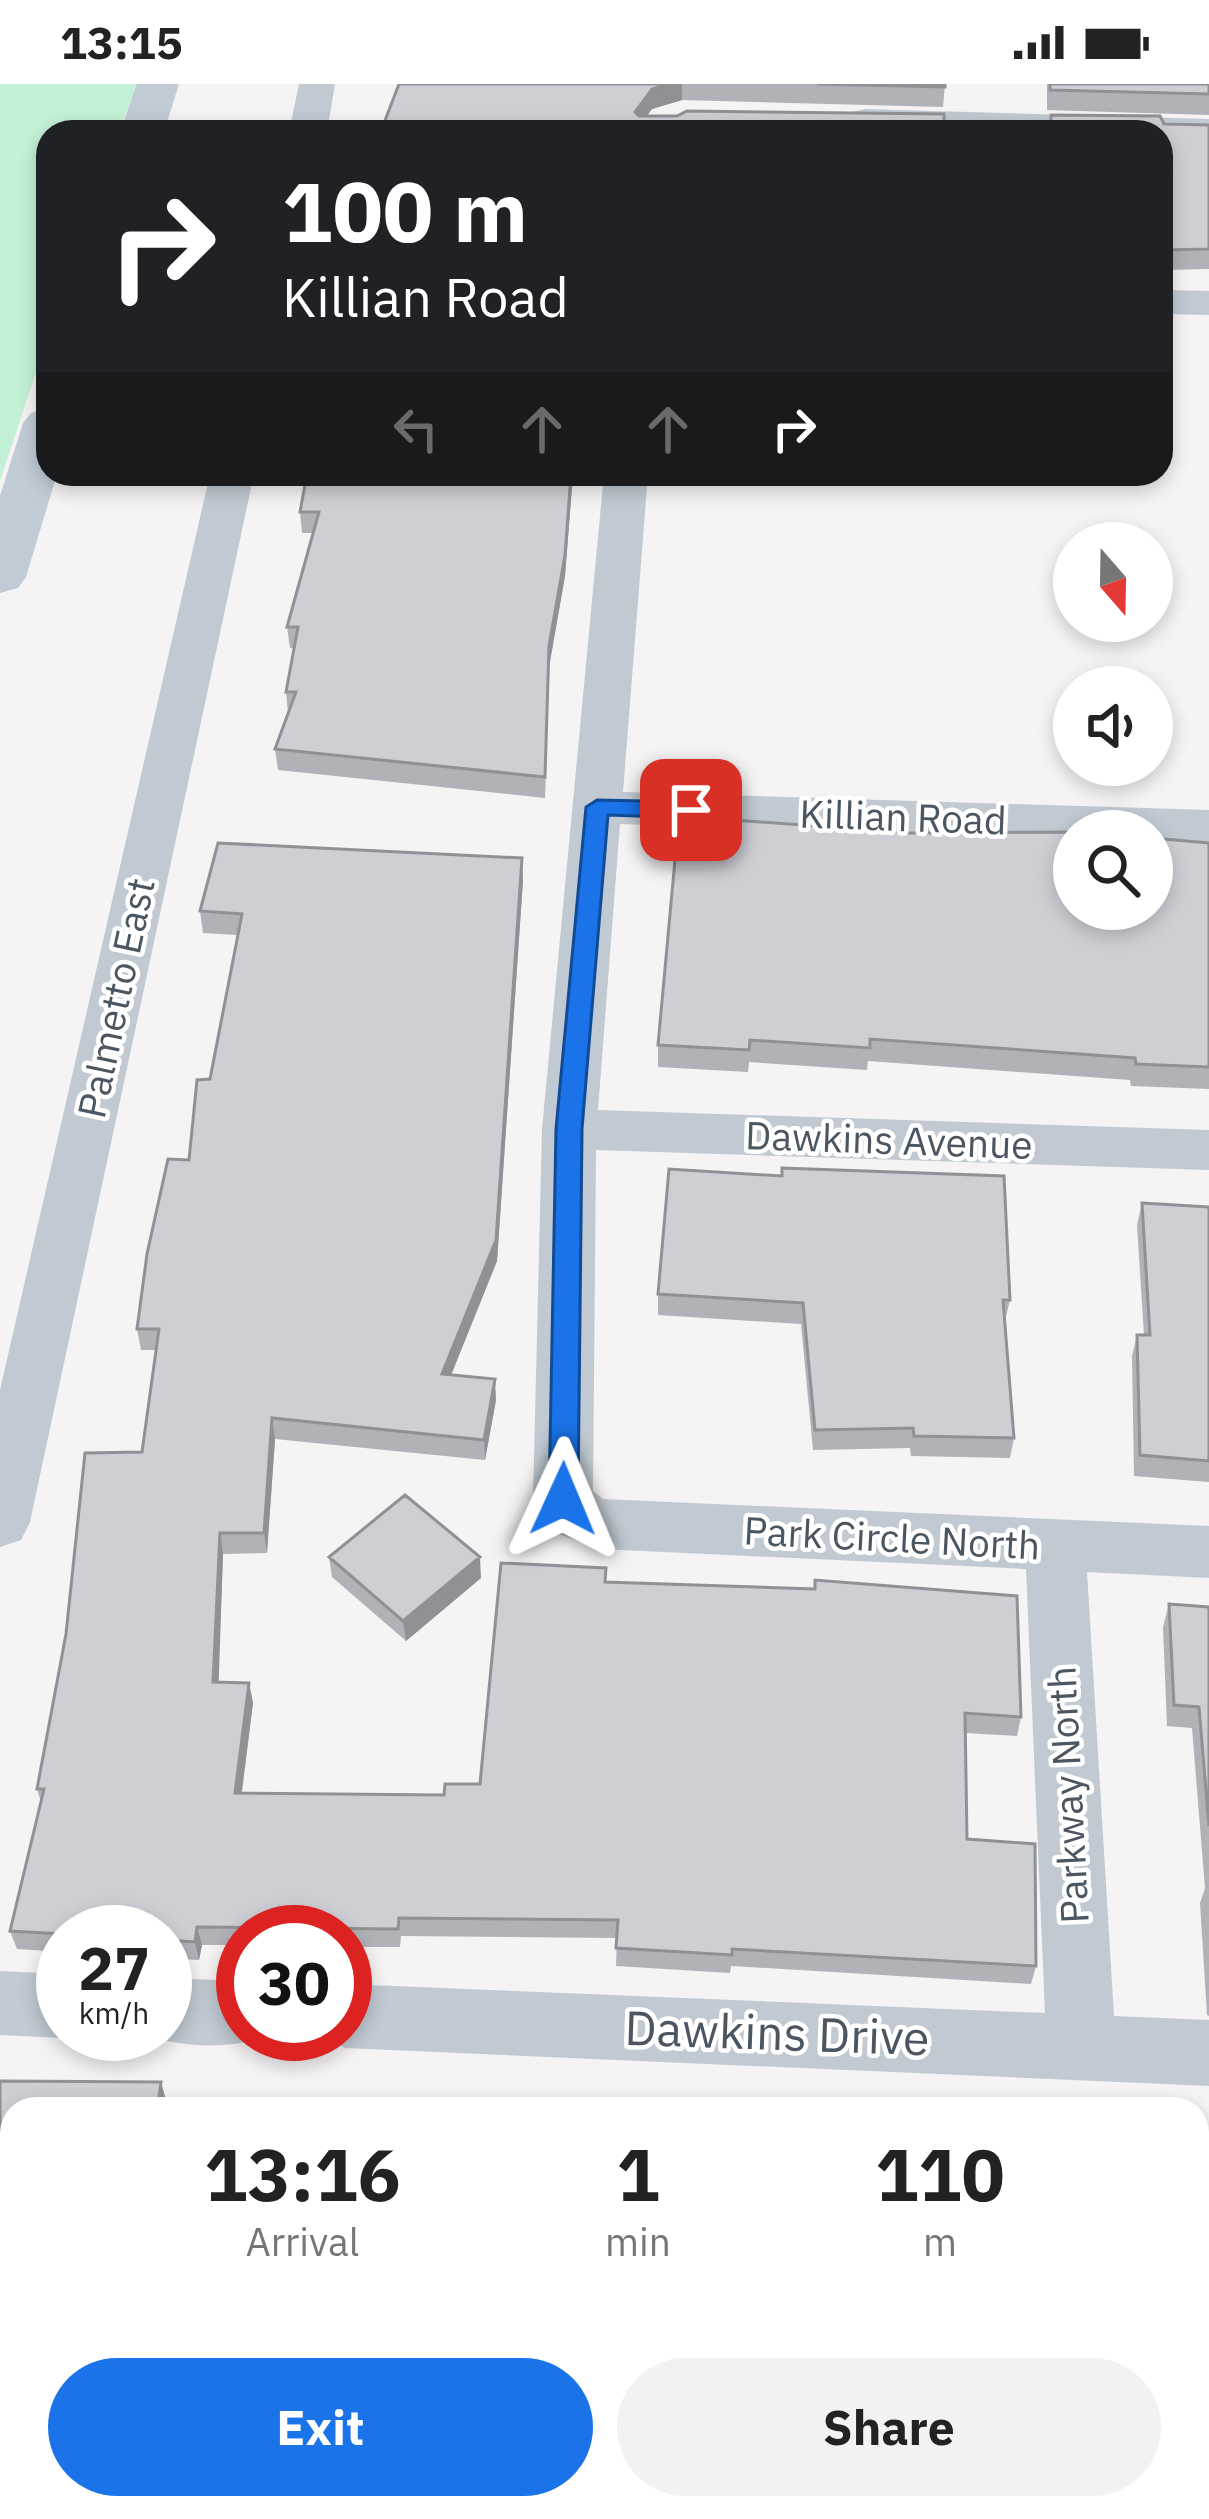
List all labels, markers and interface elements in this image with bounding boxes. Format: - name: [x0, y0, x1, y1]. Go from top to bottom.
- text: 13:15: [60, 13, 183, 71]
- text: 100 m: [282, 156, 528, 265]
- icon: right: [84, 168, 240, 324]
- text: Killian Road: [282, 262, 569, 332]
- icon: left: [383, 396, 449, 462]
- icon: ahead: [509, 396, 575, 462]
- icon: ahead: [635, 396, 701, 462]
- icon: right: [761, 396, 827, 462]
- north arrow: [1053, 522, 1173, 642]
- map controls: [1053, 522, 1173, 930]
- button: sound: [1053, 666, 1173, 786]
- pin: [640, 759, 742, 861]
- icon: arrive: [658, 777, 724, 843]
- street label: Killian Road: [799, 787, 1007, 846]
- button: search: [1053, 810, 1173, 930]
- street label: Palmetto East: [65, 873, 166, 1123]
- street label: Dawkins Avenue: [744, 1109, 1034, 1170]
- position arrow: [500, 1436, 626, 1562]
- street label: Park Circle North: [742, 1504, 1042, 1571]
- street label: Parkway North: [1035, 1665, 1100, 1925]
- speed limit sign: 30: [216, 1905, 372, 2061]
- text: 27: [78, 1928, 150, 2007]
- text: km/h: [79, 1993, 149, 2032]
- street label: Dawkins Drive: [623, 1996, 931, 2068]
- text: 13:16: [204, 2127, 401, 2221]
- text: 1: [616, 2127, 660, 2221]
- text: 110: [875, 2127, 1005, 2221]
- text: Arrival: [246, 2216, 359, 2267]
- text: min: [605, 2216, 671, 2267]
- text: m: [923, 2216, 957, 2267]
- button: Exit: [48, 2358, 593, 2496]
- button: Share: [617, 2358, 1161, 2496]

